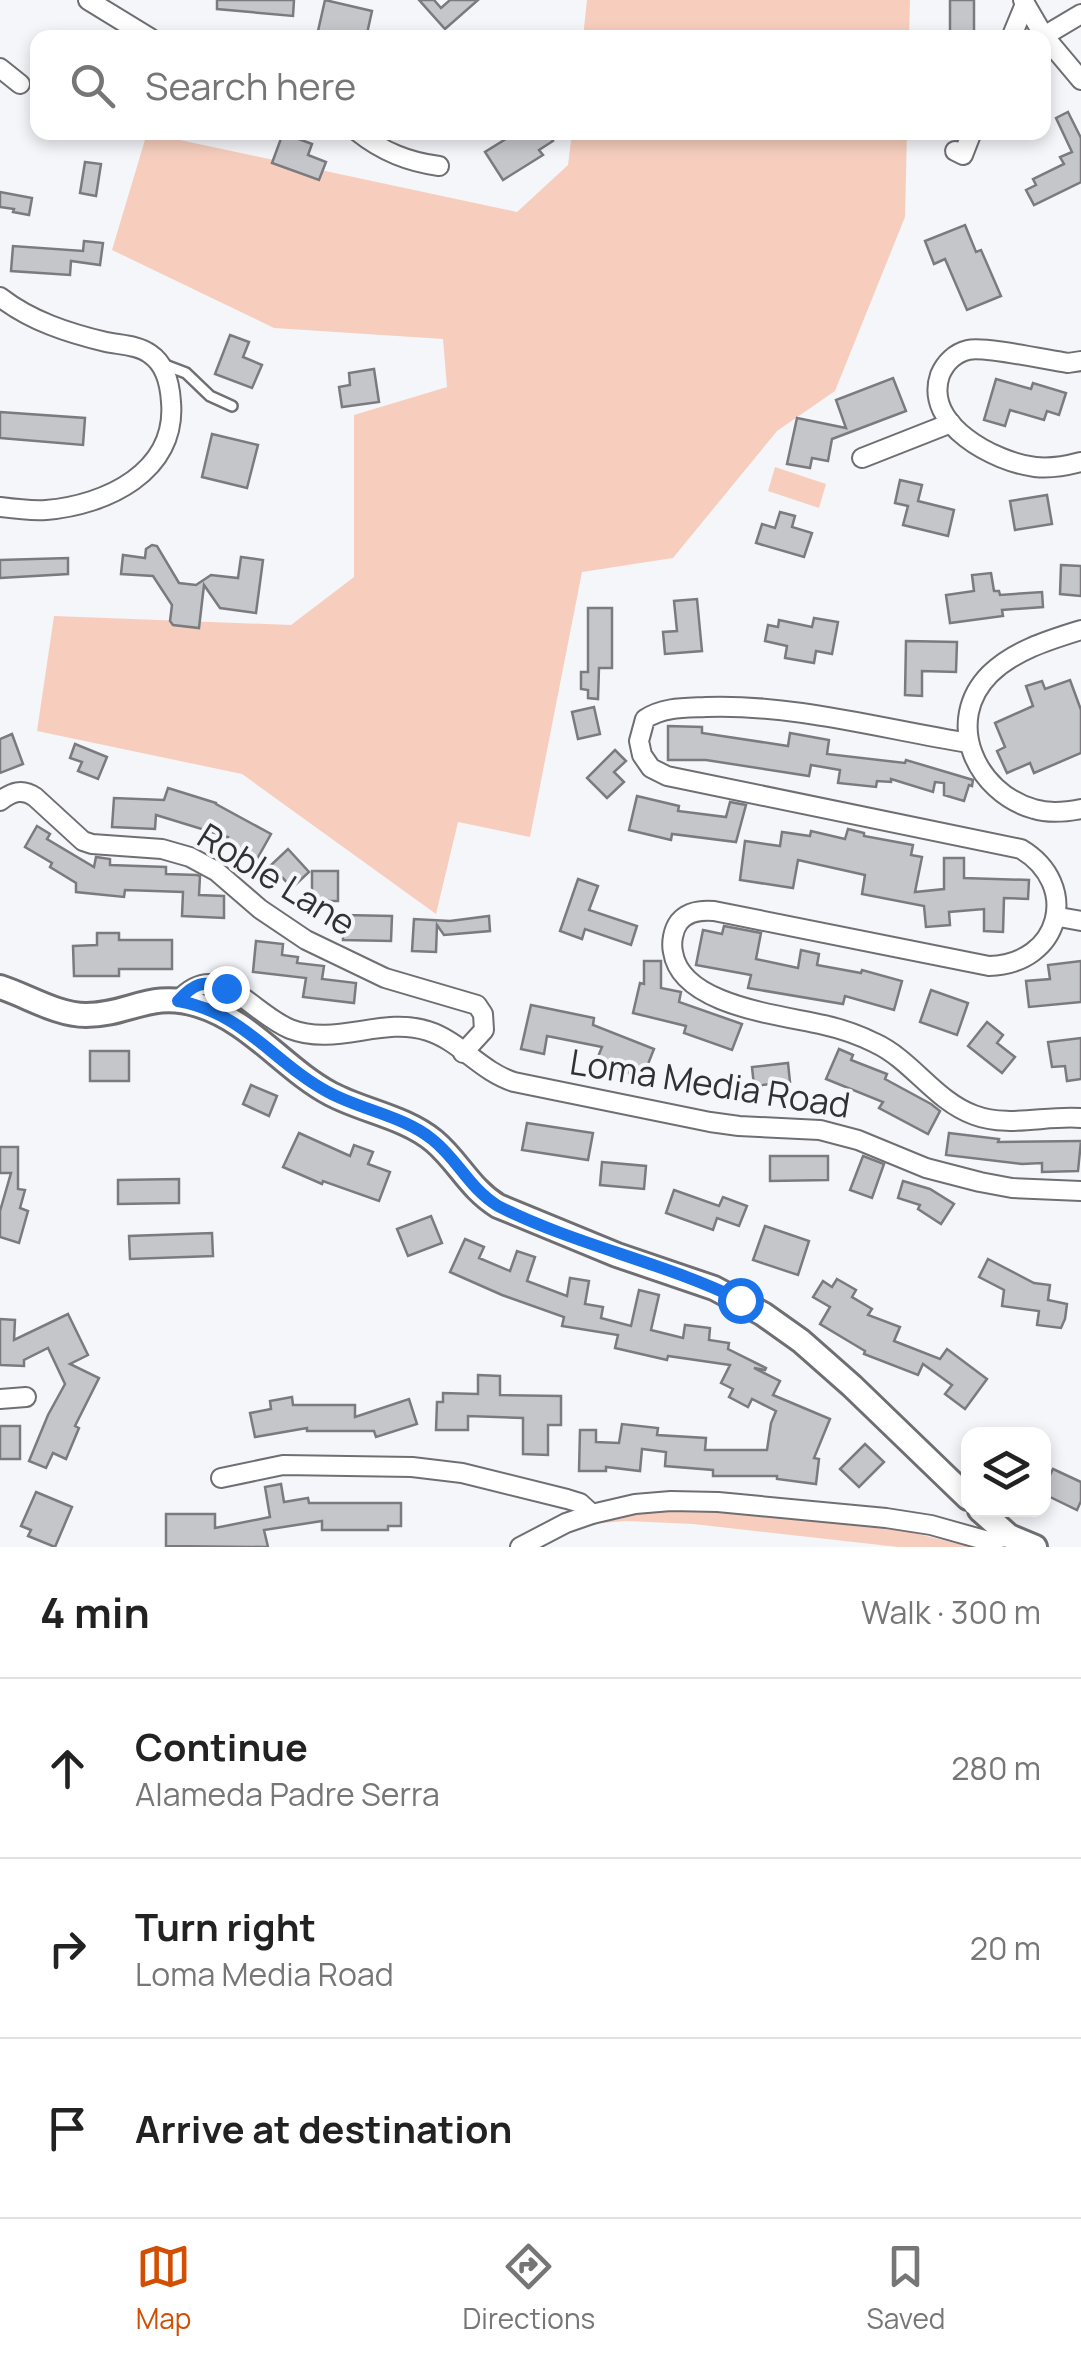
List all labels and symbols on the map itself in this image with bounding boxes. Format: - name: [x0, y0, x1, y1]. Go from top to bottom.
- street label: Roble Lane: [189, 812, 365, 946]
- route end: [204, 966, 250, 1012]
- street label: Loma Media Road: [567, 1037, 853, 1129]
- route start: [718, 1278, 764, 1324]

